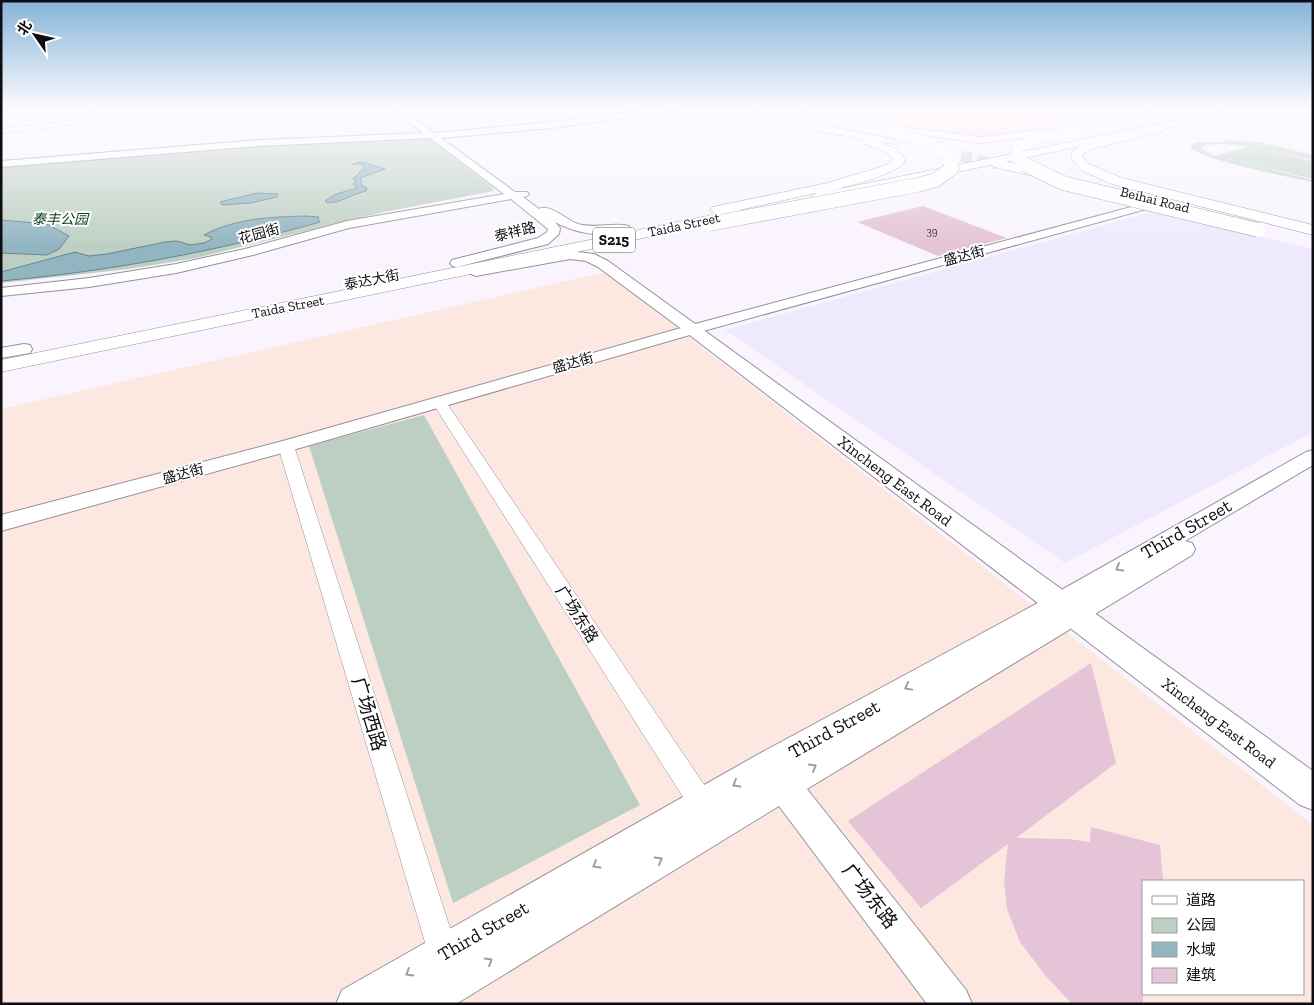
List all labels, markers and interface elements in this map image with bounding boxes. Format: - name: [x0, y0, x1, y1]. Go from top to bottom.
- north arrow: [10, 10, 60, 60]
- text: 北: [14, 17, 36, 39]
- street label: Beihai Road: [1119, 183, 1192, 217]
- street label: Taida Street: [646, 209, 722, 241]
- park label: 泰丰公园: [32, 211, 90, 228]
- street label: 泰祥路: [493, 219, 537, 245]
- street label: 花园街: [237, 220, 281, 248]
- house number: 39: [926, 225, 938, 238]
- road number: S215: [593, 228, 635, 252]
- street label: 盛达街: [942, 242, 986, 270]
- street label: 泰达大街: [343, 266, 401, 294]
- street label: Taida Street: [250, 291, 326, 322]
- street label: 盛达街: [550, 349, 596, 377]
- street label: Xincheng East Road: [834, 432, 956, 530]
- street label: 盛达街: [161, 460, 205, 488]
- street label: Third Street: [1137, 494, 1235, 564]
- one-way arrow: [1116, 562, 1125, 572]
- street label: 广场东路: [552, 582, 602, 646]
- street label: 广场西路: [347, 674, 391, 754]
- street label: Xincheng East Road: [1158, 674, 1280, 772]
- one-way arrow: [905, 681, 914, 691]
- street label: Third Street: [784, 695, 884, 763]
- one-way arrow: [808, 764, 817, 774]
- one-way arrow: [733, 778, 742, 788]
- one-way arrow: [653, 856, 662, 866]
- one-way arrow: [592, 859, 601, 869]
- street label: 广场东路: [838, 859, 902, 933]
- legend: [1142, 880, 1304, 995]
- text: 道路: [1186, 891, 1216, 909]
- street label: Third Street: [434, 896, 532, 966]
- text: 公园: [1186, 916, 1216, 934]
- text: 水域: [1186, 941, 1216, 959]
- one-way arrow: [483, 957, 492, 967]
- text: 建筑: [1186, 966, 1216, 984]
- one-way arrow: [406, 967, 415, 977]

